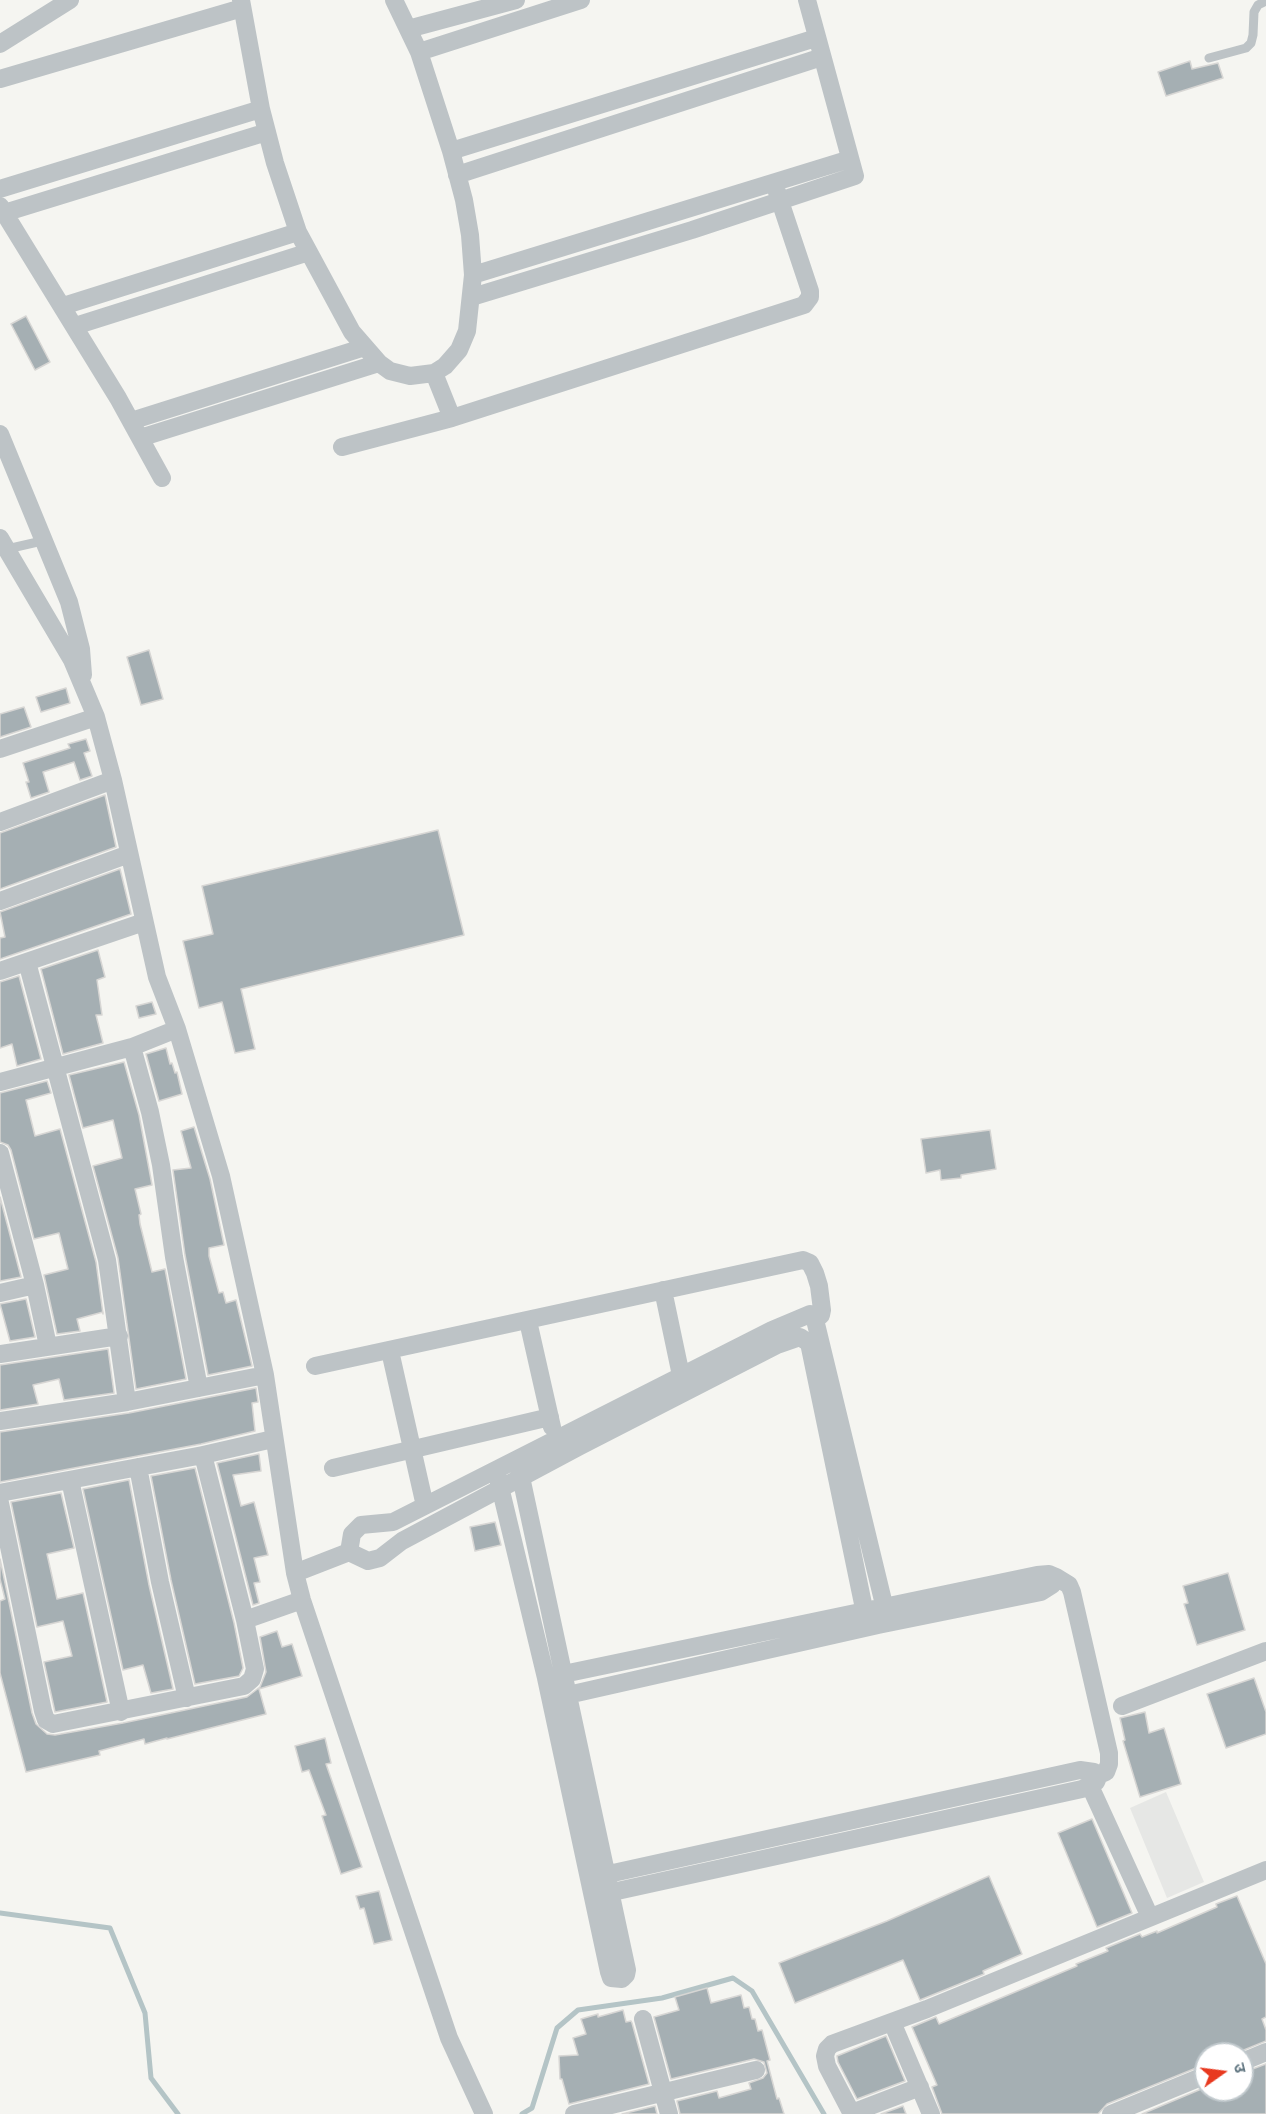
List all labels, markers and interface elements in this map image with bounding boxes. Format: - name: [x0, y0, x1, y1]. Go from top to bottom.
- north arrow: [1194, 2042, 1254, 2102]
- text: उ: [1230, 2061, 1250, 2075]

